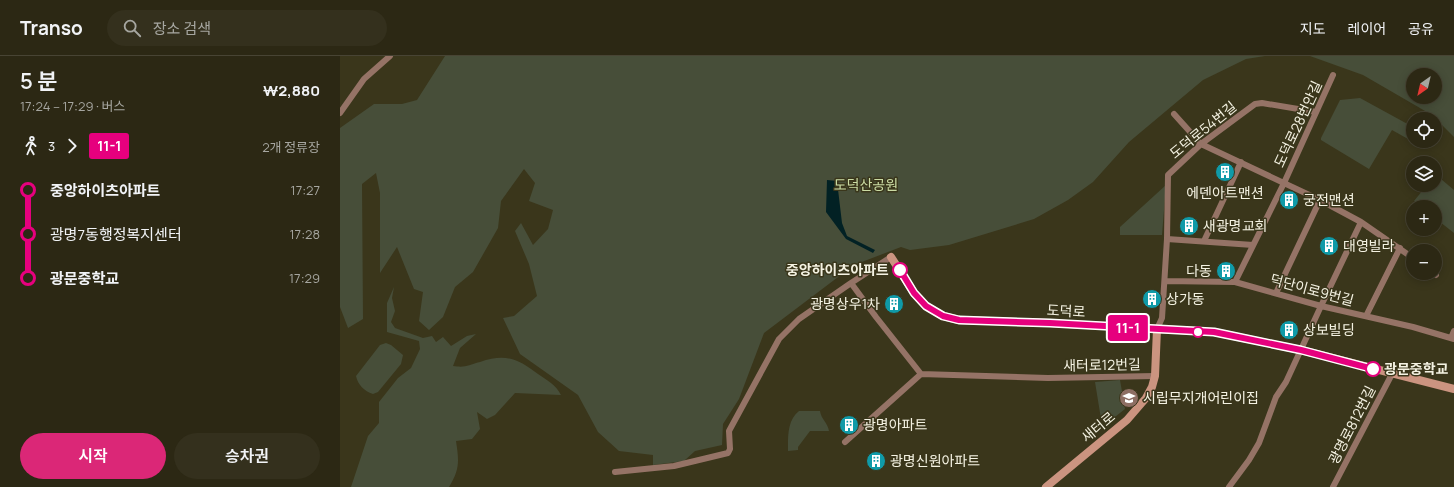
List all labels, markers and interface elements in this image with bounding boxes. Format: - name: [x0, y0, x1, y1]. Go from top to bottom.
- search box: [107, 10, 387, 46]
- text: Transo: [20, 15, 83, 41]
- icon: search: [121, 17, 143, 39]
- text: 장소 검색: [153, 18, 211, 39]
- text: 지도: [1300, 19, 1326, 38]
- text: 레이어: [1348, 19, 1386, 38]
- text: 공유: [1408, 19, 1434, 38]
- text: 5 분: [20, 66, 57, 96]
- north arrow: [1406, 68, 1442, 104]
- map controls: [1406, 68, 1442, 280]
- street label: 도덕로28번안길: [1269, 77, 1326, 170]
- text: ₩2,880: [263, 80, 320, 101]
- text: 17:24 – 17:29 · 버스: [20, 97, 126, 115]
- street label: 도덕로54번길: [1165, 97, 1240, 162]
- button: locate: [1406, 112, 1442, 148]
- icon: walk: [20, 135, 42, 157]
- icon: forward: [61, 135, 83, 157]
- text: 11-1: [97, 136, 121, 155]
- text: 3: [48, 137, 55, 155]
- text: 2개 정류장: [262, 138, 320, 156]
- button: layers: [1406, 156, 1442, 192]
- building icon: 에덴아트맨션: [1214, 161, 1236, 183]
- park label: 도덕산공원: [834, 175, 898, 194]
- text: 중앙하이츠아파트: [50, 180, 160, 201]
- text: 17:27: [291, 181, 320, 199]
- place label: 에덴아트맨션: [1186, 183, 1264, 202]
- building icon: 궁전맨션: [1278, 189, 1300, 211]
- place label: 궁전맨션: [1303, 190, 1355, 209]
- button: +: [1406, 200, 1442, 236]
- building icon: 새광명교회: [1178, 215, 1200, 237]
- place label: 새광명교회: [1203, 216, 1267, 235]
- text: 광명7동행정복지센터: [50, 224, 182, 245]
- text: 17:28: [290, 225, 320, 243]
- building icon: 대영빌라: [1318, 235, 1340, 257]
- place label: 대영빌라: [1343, 236, 1395, 255]
- button: −: [1406, 244, 1442, 280]
- place label: 중앙하이츠아파트: [786, 260, 889, 279]
- building icon: 다동: [1215, 260, 1237, 282]
- place label: 다동: [1186, 261, 1212, 280]
- marker: 중앙하이츠아파트: [892, 262, 908, 278]
- text: 광문중학교: [50, 268, 119, 289]
- text: 17:29: [289, 269, 320, 287]
- street label: 덕단이로9번길: [1268, 269, 1356, 310]
- building icon: 상가동: [1141, 288, 1163, 310]
- place label: 상가동: [1166, 289, 1205, 308]
- building icon: 광명상우1차: [883, 293, 905, 315]
- place label: 광명상우1차: [810, 294, 880, 313]
- street label: 도덕로: [1046, 300, 1086, 321]
- line badge: 11-1: [1100, 315, 1156, 341]
- text: 11-1: [1116, 318, 1140, 337]
- building icon: 상보빌딩: [1278, 319, 1300, 341]
- place label: 상보빌딩: [1303, 320, 1355, 339]
- unlabelled marker: [1192, 326, 1204, 338]
- street label: 새터로12번길: [1063, 354, 1141, 375]
- place label: 광문중학교: [1384, 359, 1449, 378]
- marker: 광문중학교: [1365, 361, 1381, 377]
- street label: 광명로812번길: [1324, 382, 1380, 467]
- school or university icon: 시립무지개어린이집: [1118, 387, 1140, 409]
- place label: 시립무지개어린이집: [1143, 388, 1259, 407]
- street label: 새터로: [1077, 407, 1119, 446]
- building icon: 광명아파트: [838, 414, 860, 436]
- place label: 광명아파트: [863, 415, 928, 434]
- button: 시작: [20, 433, 166, 479]
- button: 승차권: [174, 433, 320, 479]
- building icon: 광명신원아파트: [865, 450, 887, 472]
- place label: 광명신원아파트: [890, 451, 980, 470]

